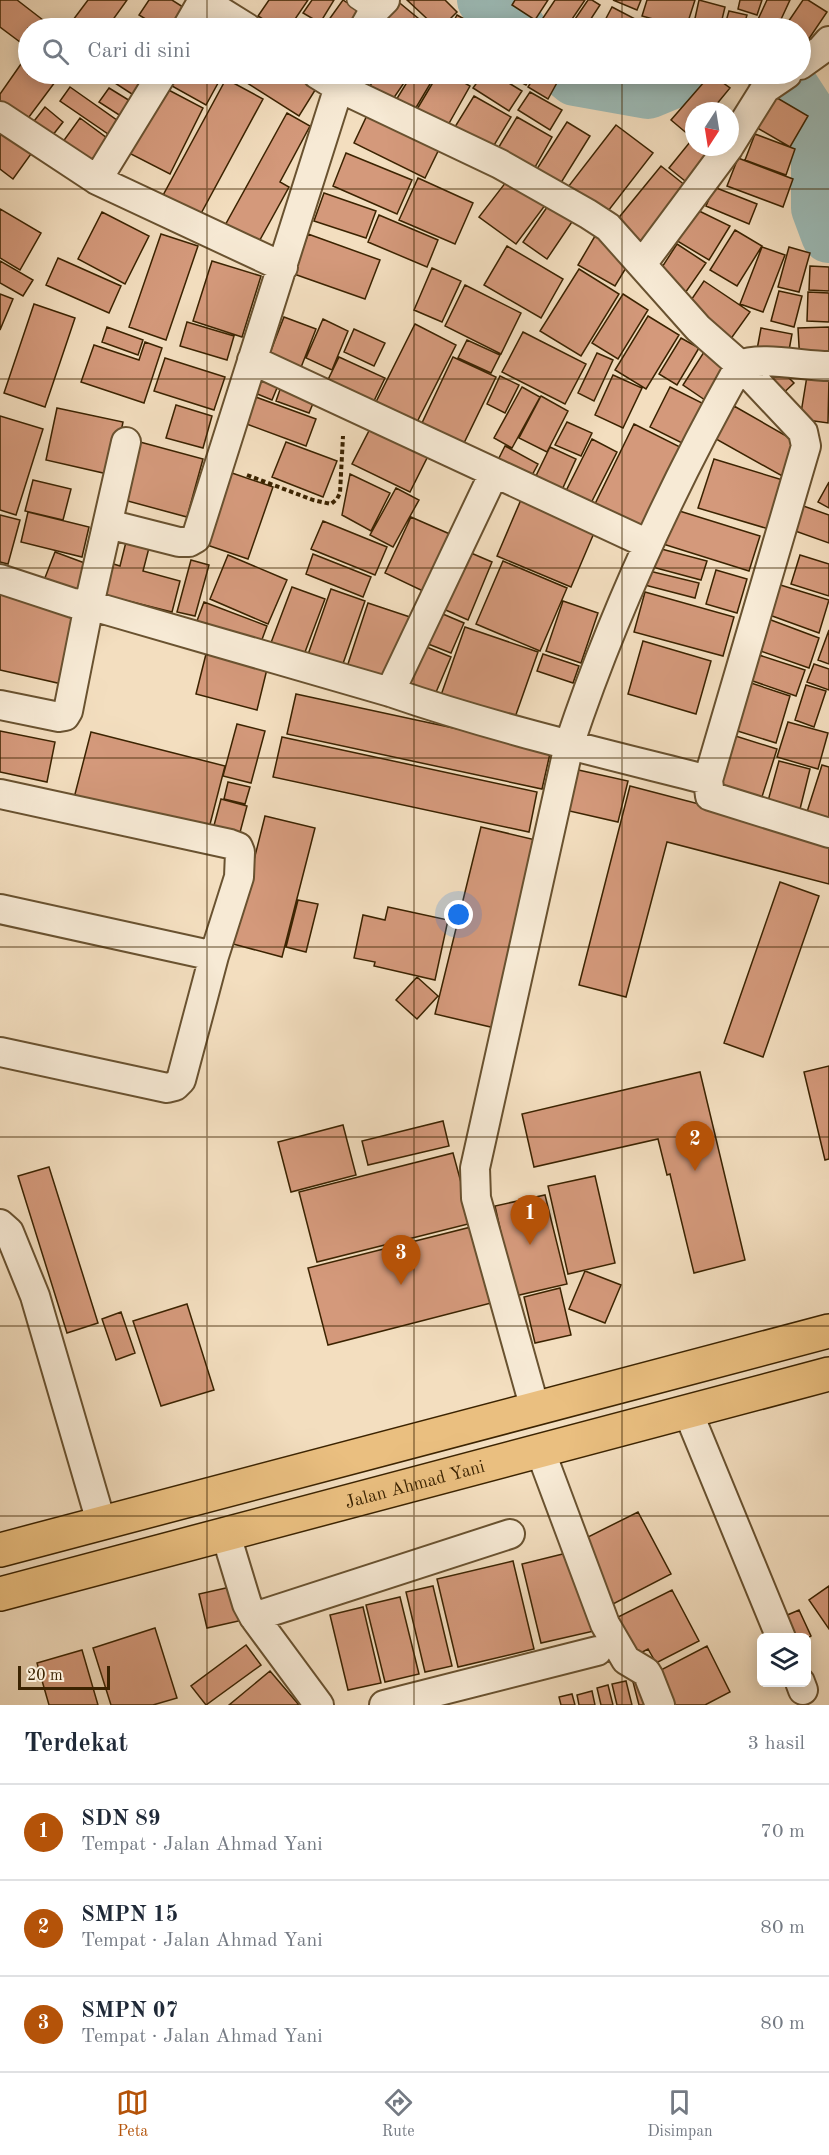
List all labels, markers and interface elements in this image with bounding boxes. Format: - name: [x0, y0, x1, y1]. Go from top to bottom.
- search box: [18, 18, 811, 84]
- icon: search: [39, 35, 72, 68]
- text: Cari di sini: [87, 40, 191, 62]
- north arrow: [685, 102, 739, 156]
- your location: [444, 900, 473, 929]
- pin: 2: [676, 1122, 714, 1171]
- pin: 1: [510, 1196, 550, 1245]
- pin: 3: [382, 1236, 420, 1285]
- street label: Jalan Ahmad Yani: [343, 1458, 487, 1512]
- map controls: [757, 1633, 811, 1687]
- button: layers: [757, 1633, 811, 1687]
- scale bar: [18, 1663, 110, 1690]
- text: 20 m: [27, 1668, 63, 1684]
- text: Terdekat: [24, 1731, 128, 1757]
- text: 3 hasil: [748, 1734, 805, 1754]
- text: SDN 89: [81, 1808, 160, 1830]
- text: 1: [38, 1822, 49, 1842]
- text: 70 m: [760, 1822, 805, 1842]
- text: Tempat · Jalan Ahmad Yani: [81, 1835, 323, 1855]
- text: SMPN 15: [81, 1904, 178, 1926]
- text: 2: [38, 1918, 49, 1938]
- text: 80 m: [760, 1918, 805, 1938]
- text: Tempat · Jalan Ahmad Yani: [81, 1931, 323, 1951]
- text: SMPN 07: [81, 2000, 178, 2022]
- text: 3: [38, 2014, 49, 2034]
- text: 80 m: [760, 2014, 805, 2034]
- text: Tempat · Jalan Ahmad Yani: [81, 2027, 323, 2047]
- tab: Peta: [116, 2086, 149, 2142]
- tab: Rute: [382, 2086, 415, 2142]
- tab: Disimpan: [647, 2086, 713, 2142]

